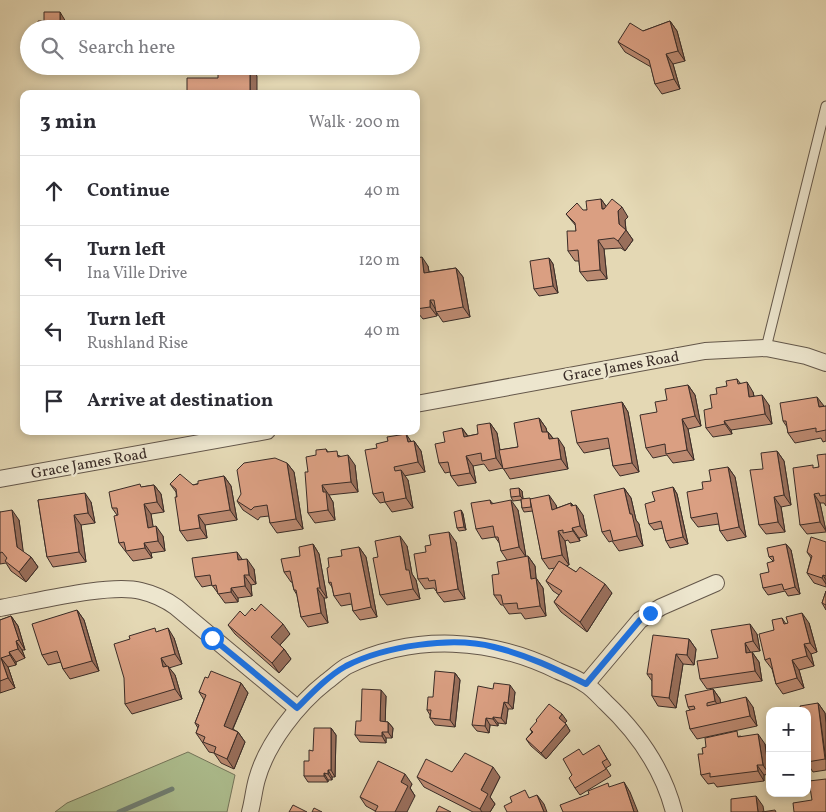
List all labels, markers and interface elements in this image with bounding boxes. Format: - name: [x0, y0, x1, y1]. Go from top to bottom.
- search box: [20, 20, 420, 75]
- icon: search: [38, 34, 66, 62]
- text: Search here: [78, 35, 175, 61]
- text: 3 min: [40, 108, 96, 137]
- text: Walk · 200 m: [309, 112, 400, 134]
- icon: ahead: [40, 177, 68, 205]
- text: Continue: [87, 178, 170, 204]
- text: 40 m: [364, 180, 400, 202]
- text: Turn left: [87, 237, 166, 263]
- icon: left: [40, 247, 68, 275]
- text: 120 m: [358, 250, 400, 272]
- text: Ina Ville Drive: [87, 263, 187, 285]
- text: Turn left: [87, 307, 166, 333]
- icon: left: [40, 317, 68, 345]
- text: 40 m: [364, 320, 400, 342]
- text: Rushland Rise: [87, 333, 188, 355]
- street label: Grace James Road: [562, 347, 681, 388]
- icon: arrive: [40, 387, 68, 415]
- text: Arrive at destination: [87, 388, 273, 414]
- street label: Grace James Road: [30, 444, 149, 485]
- route end: [639, 602, 662, 625]
- route start: [201, 627, 224, 650]
- map controls: [766, 707, 811, 797]
- button: +: [766, 707, 811, 752]
- button: −: [766, 752, 811, 797]

